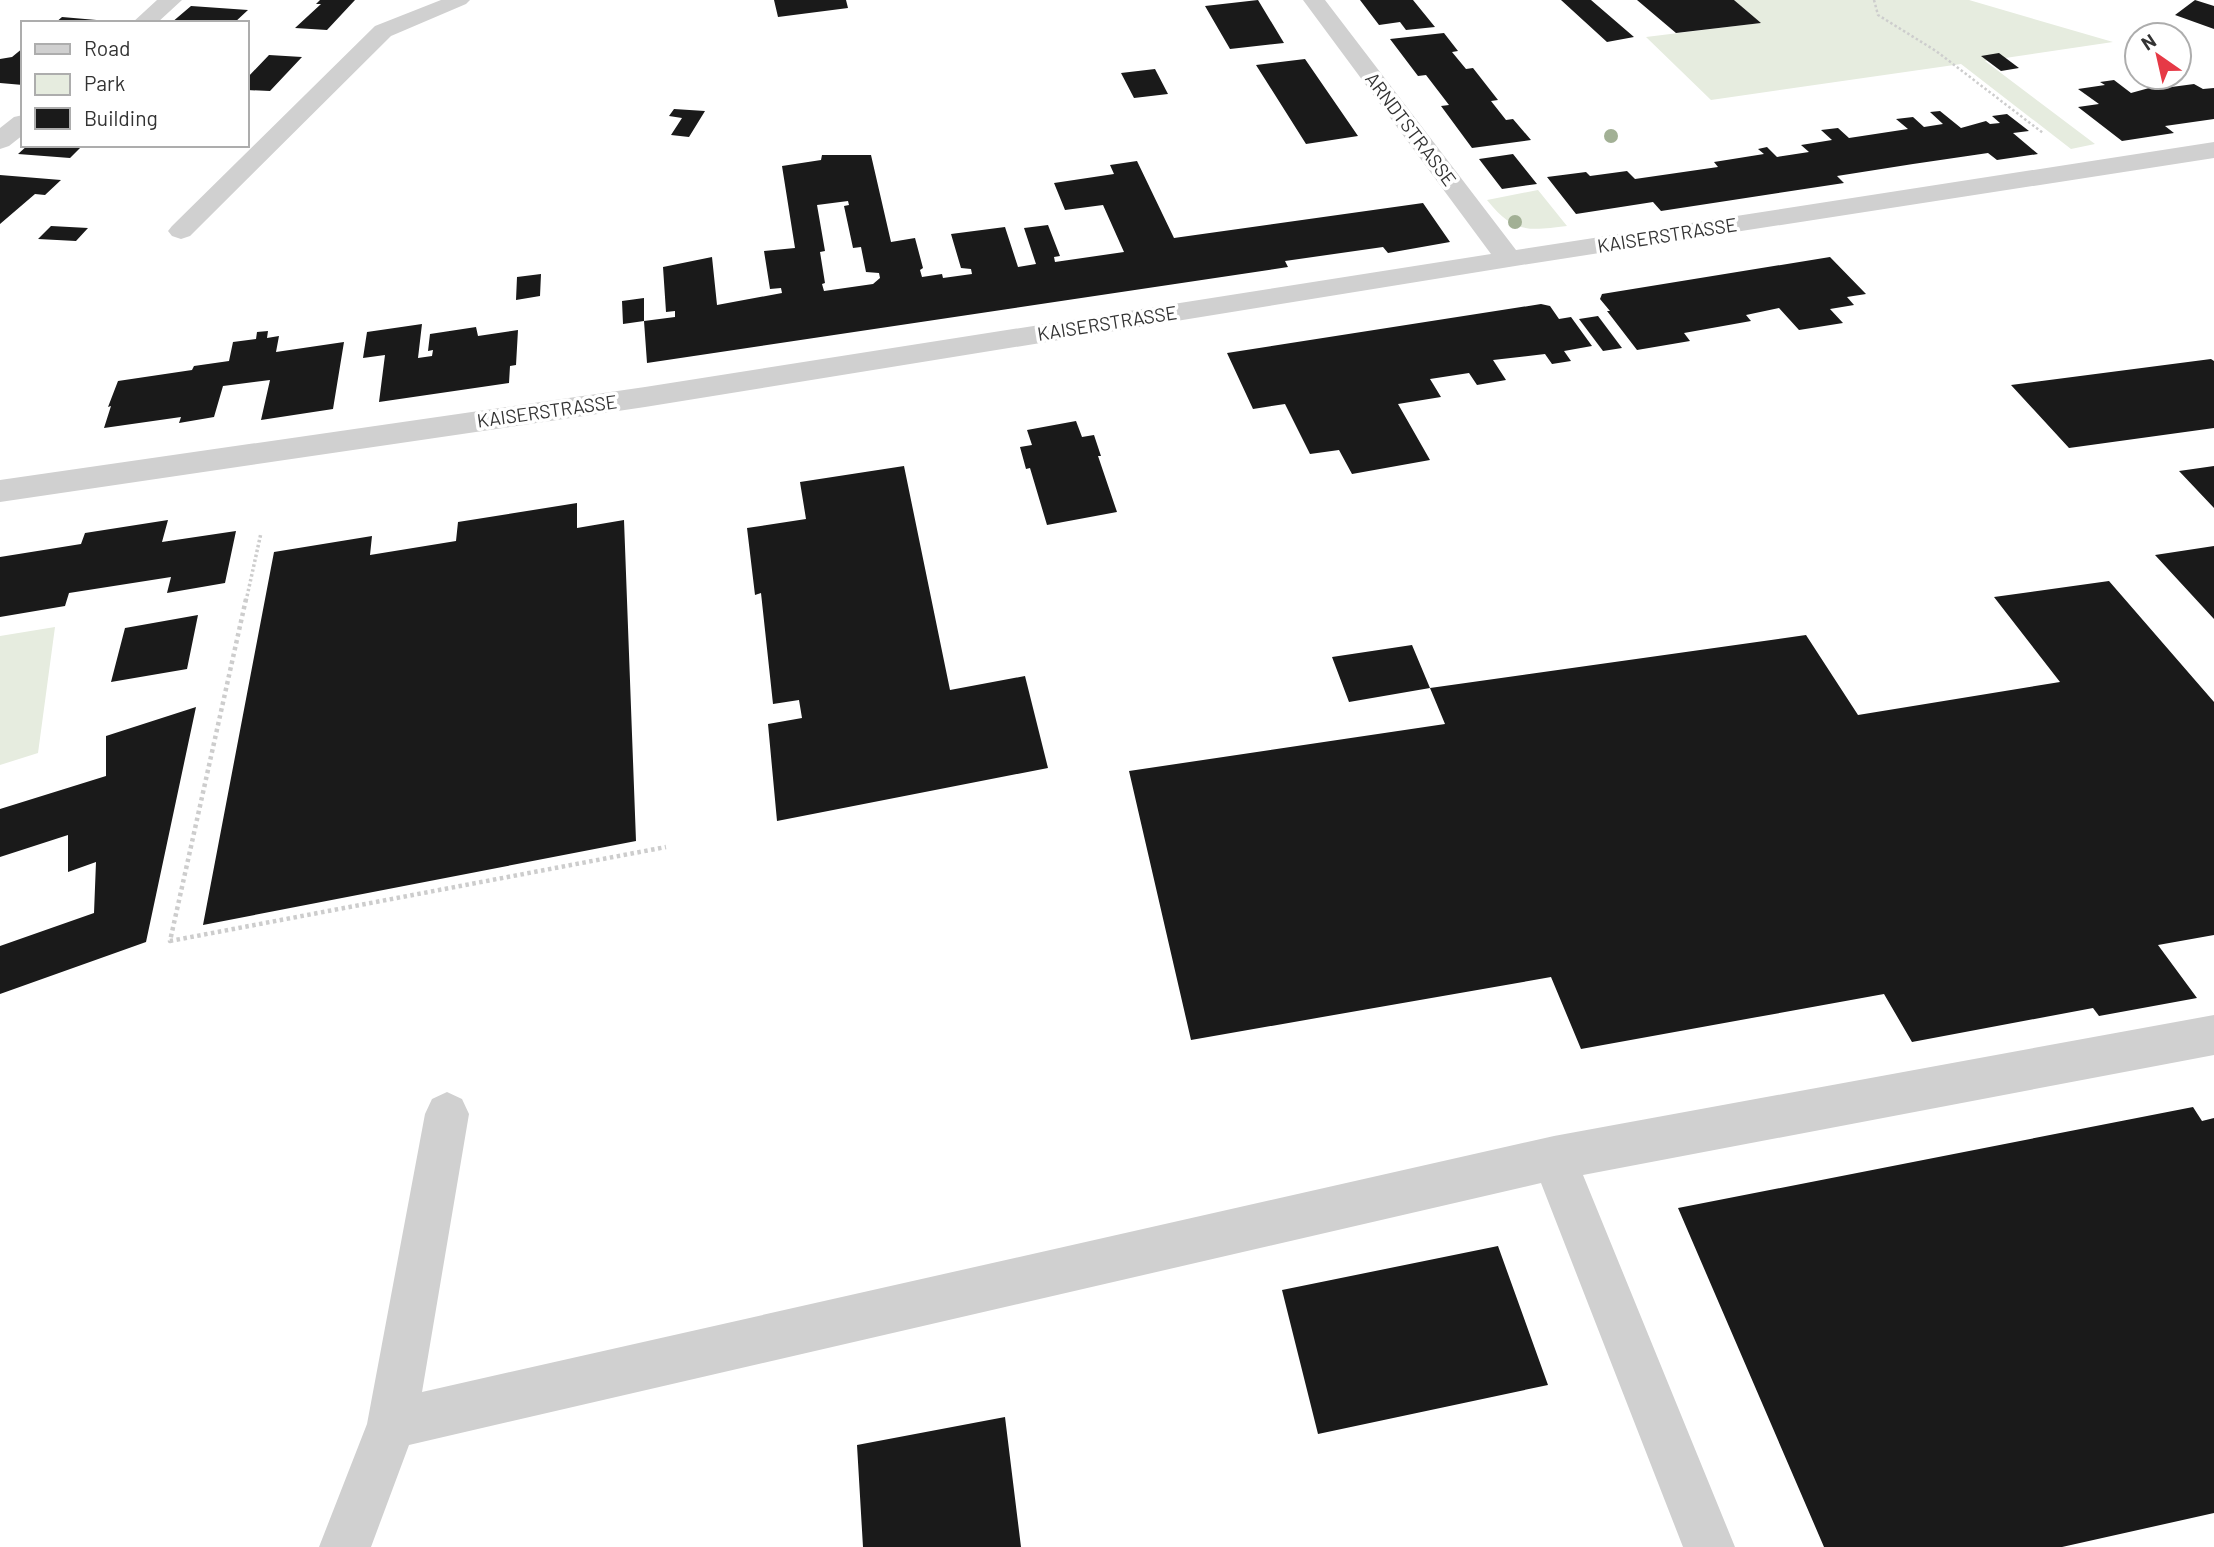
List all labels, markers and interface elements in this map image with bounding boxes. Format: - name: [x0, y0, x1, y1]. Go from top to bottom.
- legend: [21, 21, 248, 147]
- north arrow: [2123, 21, 2193, 91]
- text: N: [2137, 28, 2160, 55]
- text: Road: [84, 35, 130, 60]
- street label: ARNDTSTRASSE: [1361, 67, 1462, 190]
- text: Park: [84, 70, 125, 95]
- text: Building: [84, 105, 158, 130]
- street label: KAISERSTRASSE: [1595, 212, 1738, 257]
- street label: KAISERSTRASSE: [1035, 300, 1178, 345]
- street label: KAISERSTRASSE: [475, 389, 618, 432]

